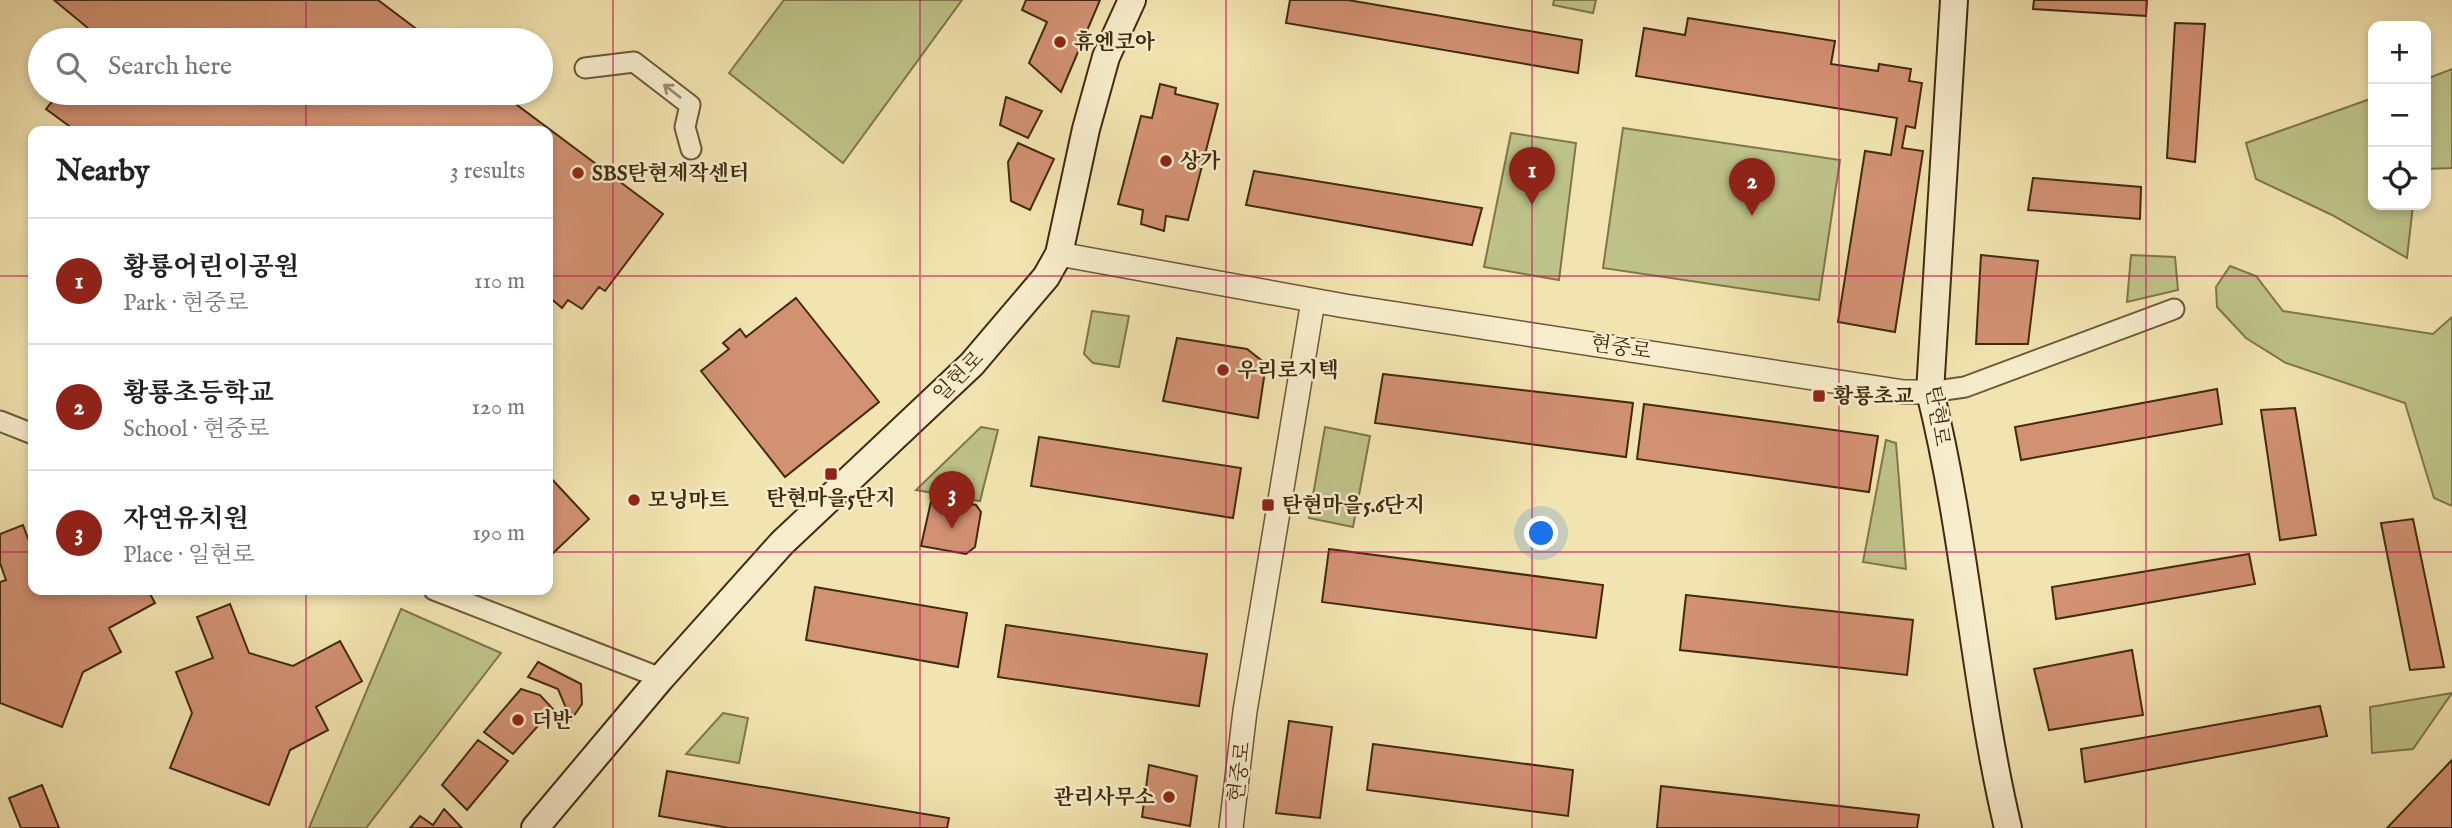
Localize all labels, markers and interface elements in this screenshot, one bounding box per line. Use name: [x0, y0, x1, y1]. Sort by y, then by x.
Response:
map controls: [2368, 21, 2431, 210]
button: +: [2368, 21, 2431, 84]
search box: [28, 28, 553, 105]
place label: 휴엔코아: [1074, 30, 1156, 57]
marker: 휴엔코아: [1052, 34, 1068, 50]
icon: search: [52, 48, 90, 86]
text: Search here: [108, 50, 232, 83]
one-way arrow: [663, 84, 681, 99]
button: −: [2368, 84, 2431, 147]
pin: 1: [1509, 147, 1555, 205]
button: locate: [2368, 147, 2431, 210]
place label: 상가: [1180, 149, 1221, 176]
text: Nearby: [56, 153, 149, 191]
marker: 상가: [1158, 153, 1174, 169]
text: 3 results: [450, 157, 525, 186]
pin: 2: [1729, 158, 1775, 216]
place label: SBS탄현제작센터: [592, 161, 749, 188]
marker: SBS탄현제작센터: [570, 165, 586, 181]
text: 황룡어린이공원: [123, 251, 299, 284]
text: 1: [75, 267, 83, 296]
text: 110 m: [474, 267, 525, 296]
text: Park · 현중로: [123, 289, 249, 318]
street label: 현중로: [1589, 330, 1653, 367]
street label: 일현로: [928, 346, 990, 408]
place label: 우리로지텍: [1237, 358, 1338, 385]
marker: 우리로지텍: [1215, 362, 1231, 378]
text: 황룡초등학교: [123, 377, 274, 410]
place label: 황룡초교: [1833, 384, 1914, 411]
street label: 탄현로: [1918, 384, 1955, 448]
marker: 황룡초교: [1811, 388, 1827, 404]
text: 2: [74, 393, 84, 422]
text: 120 m: [472, 393, 525, 422]
text: School · 현중로: [123, 415, 270, 444]
marker: 탄현마을5단지: [823, 466, 839, 482]
pin: 3: [929, 471, 975, 529]
place label: 탄현마을5단지: [766, 486, 896, 513]
place label: 모닝마트: [648, 488, 729, 515]
marker: 모닝마트: [626, 492, 642, 508]
place label: 탄현마을5.6단지: [1282, 493, 1425, 520]
marker: 탄현마을5.6단지: [1260, 497, 1276, 513]
text: 자연유치원: [123, 503, 249, 536]
your location: [1524, 516, 1558, 550]
text: 3: [75, 519, 83, 548]
text: 190 m: [472, 519, 525, 548]
text: Place · 일현로: [123, 541, 255, 570]
place label: 더반: [532, 708, 573, 735]
marker: 더반: [510, 712, 526, 728]
street label: 현중로: [1223, 740, 1258, 804]
place label: 관리사무소: [1054, 785, 1155, 812]
marker: 관리사무소: [1161, 789, 1177, 805]

